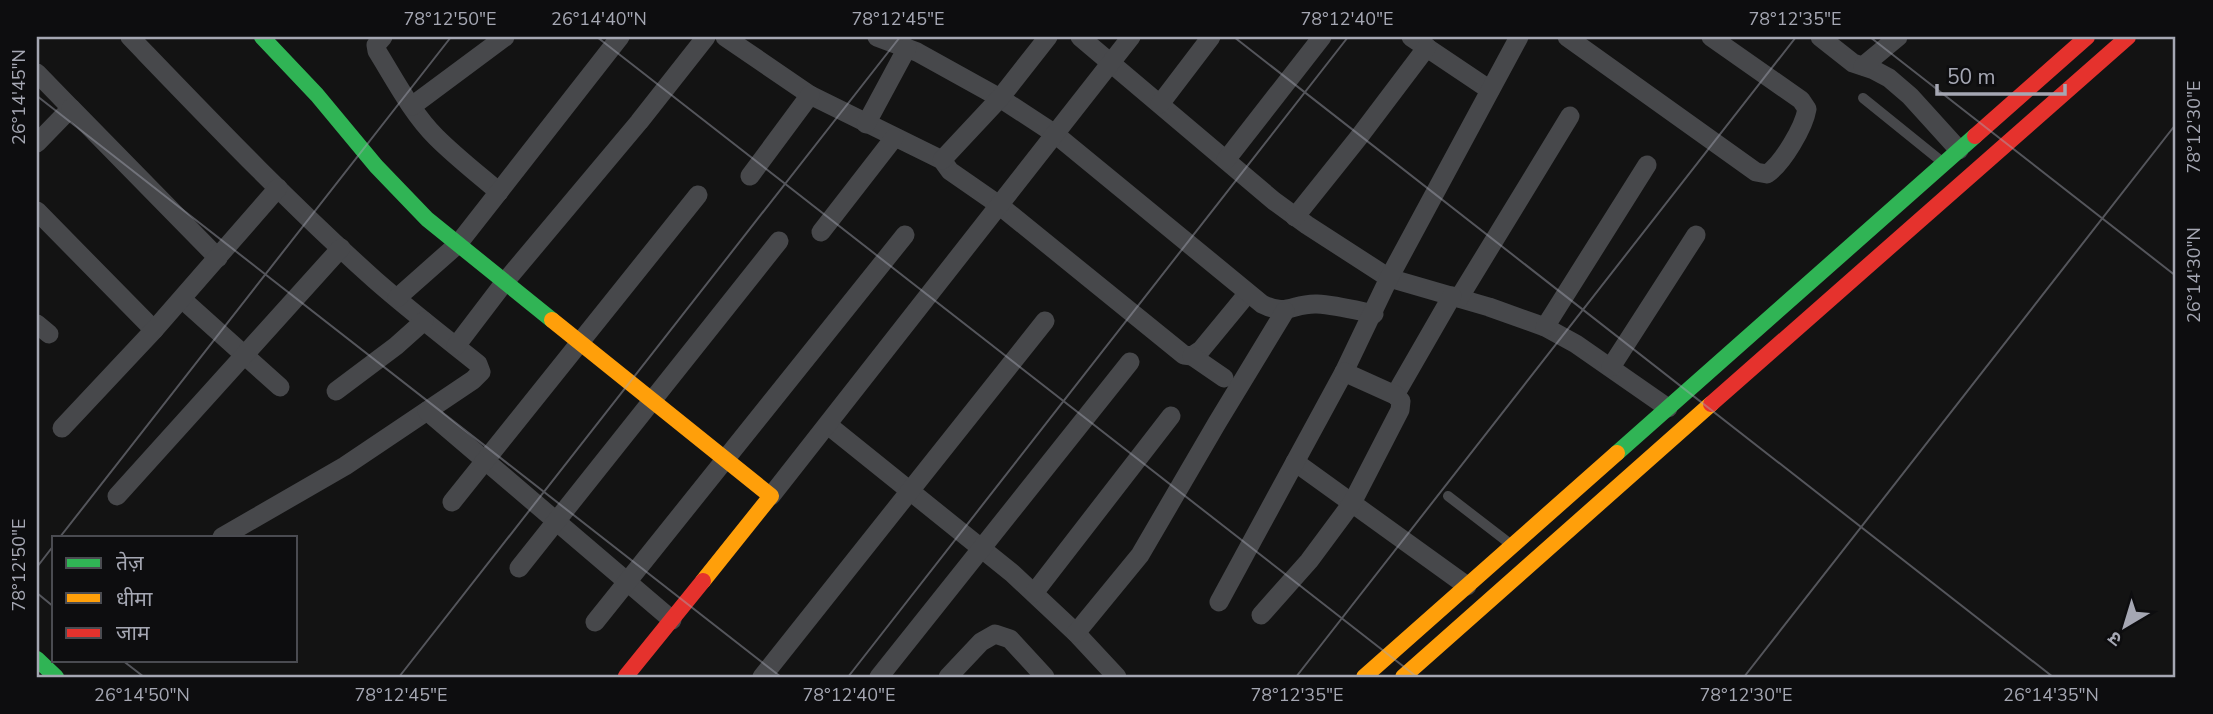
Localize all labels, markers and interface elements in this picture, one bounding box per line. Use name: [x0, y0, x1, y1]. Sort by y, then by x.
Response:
text: 78°12'50"E: [404, 7, 497, 31]
text: 26°14'40"N: [551, 7, 647, 31]
text: 78°12'45"E: [852, 7, 945, 31]
text: 78°12'40"E: [1301, 7, 1394, 31]
text: 78°12'35"E: [1749, 7, 1842, 31]
text: 26°14'45"N: [7, 49, 31, 145]
scale bar: [1937, 52, 2064, 96]
text: 50 m: [1947, 63, 1996, 91]
text: 78°12'30"E: [2182, 81, 2206, 174]
text: 26°14'30"N: [2182, 227, 2206, 323]
text: 78°12'50"E: [7, 519, 31, 612]
legend: [52, 536, 298, 662]
text: तेज़: [116, 549, 144, 577]
text: धीमा: [116, 585, 153, 613]
north arrow: [2090, 592, 2160, 662]
text: जाम: [116, 619, 150, 647]
text: उ: [2102, 624, 2128, 652]
text: 26°14'50"N: [94, 683, 190, 707]
text: 78°12'45"E: [355, 683, 448, 707]
text: 78°12'40"E: [803, 683, 896, 707]
text: 78°12'35"E: [1251, 683, 1344, 707]
text: 78°12'30"E: [1700, 683, 1793, 707]
text: 26°14'35"N: [2003, 683, 2099, 707]

